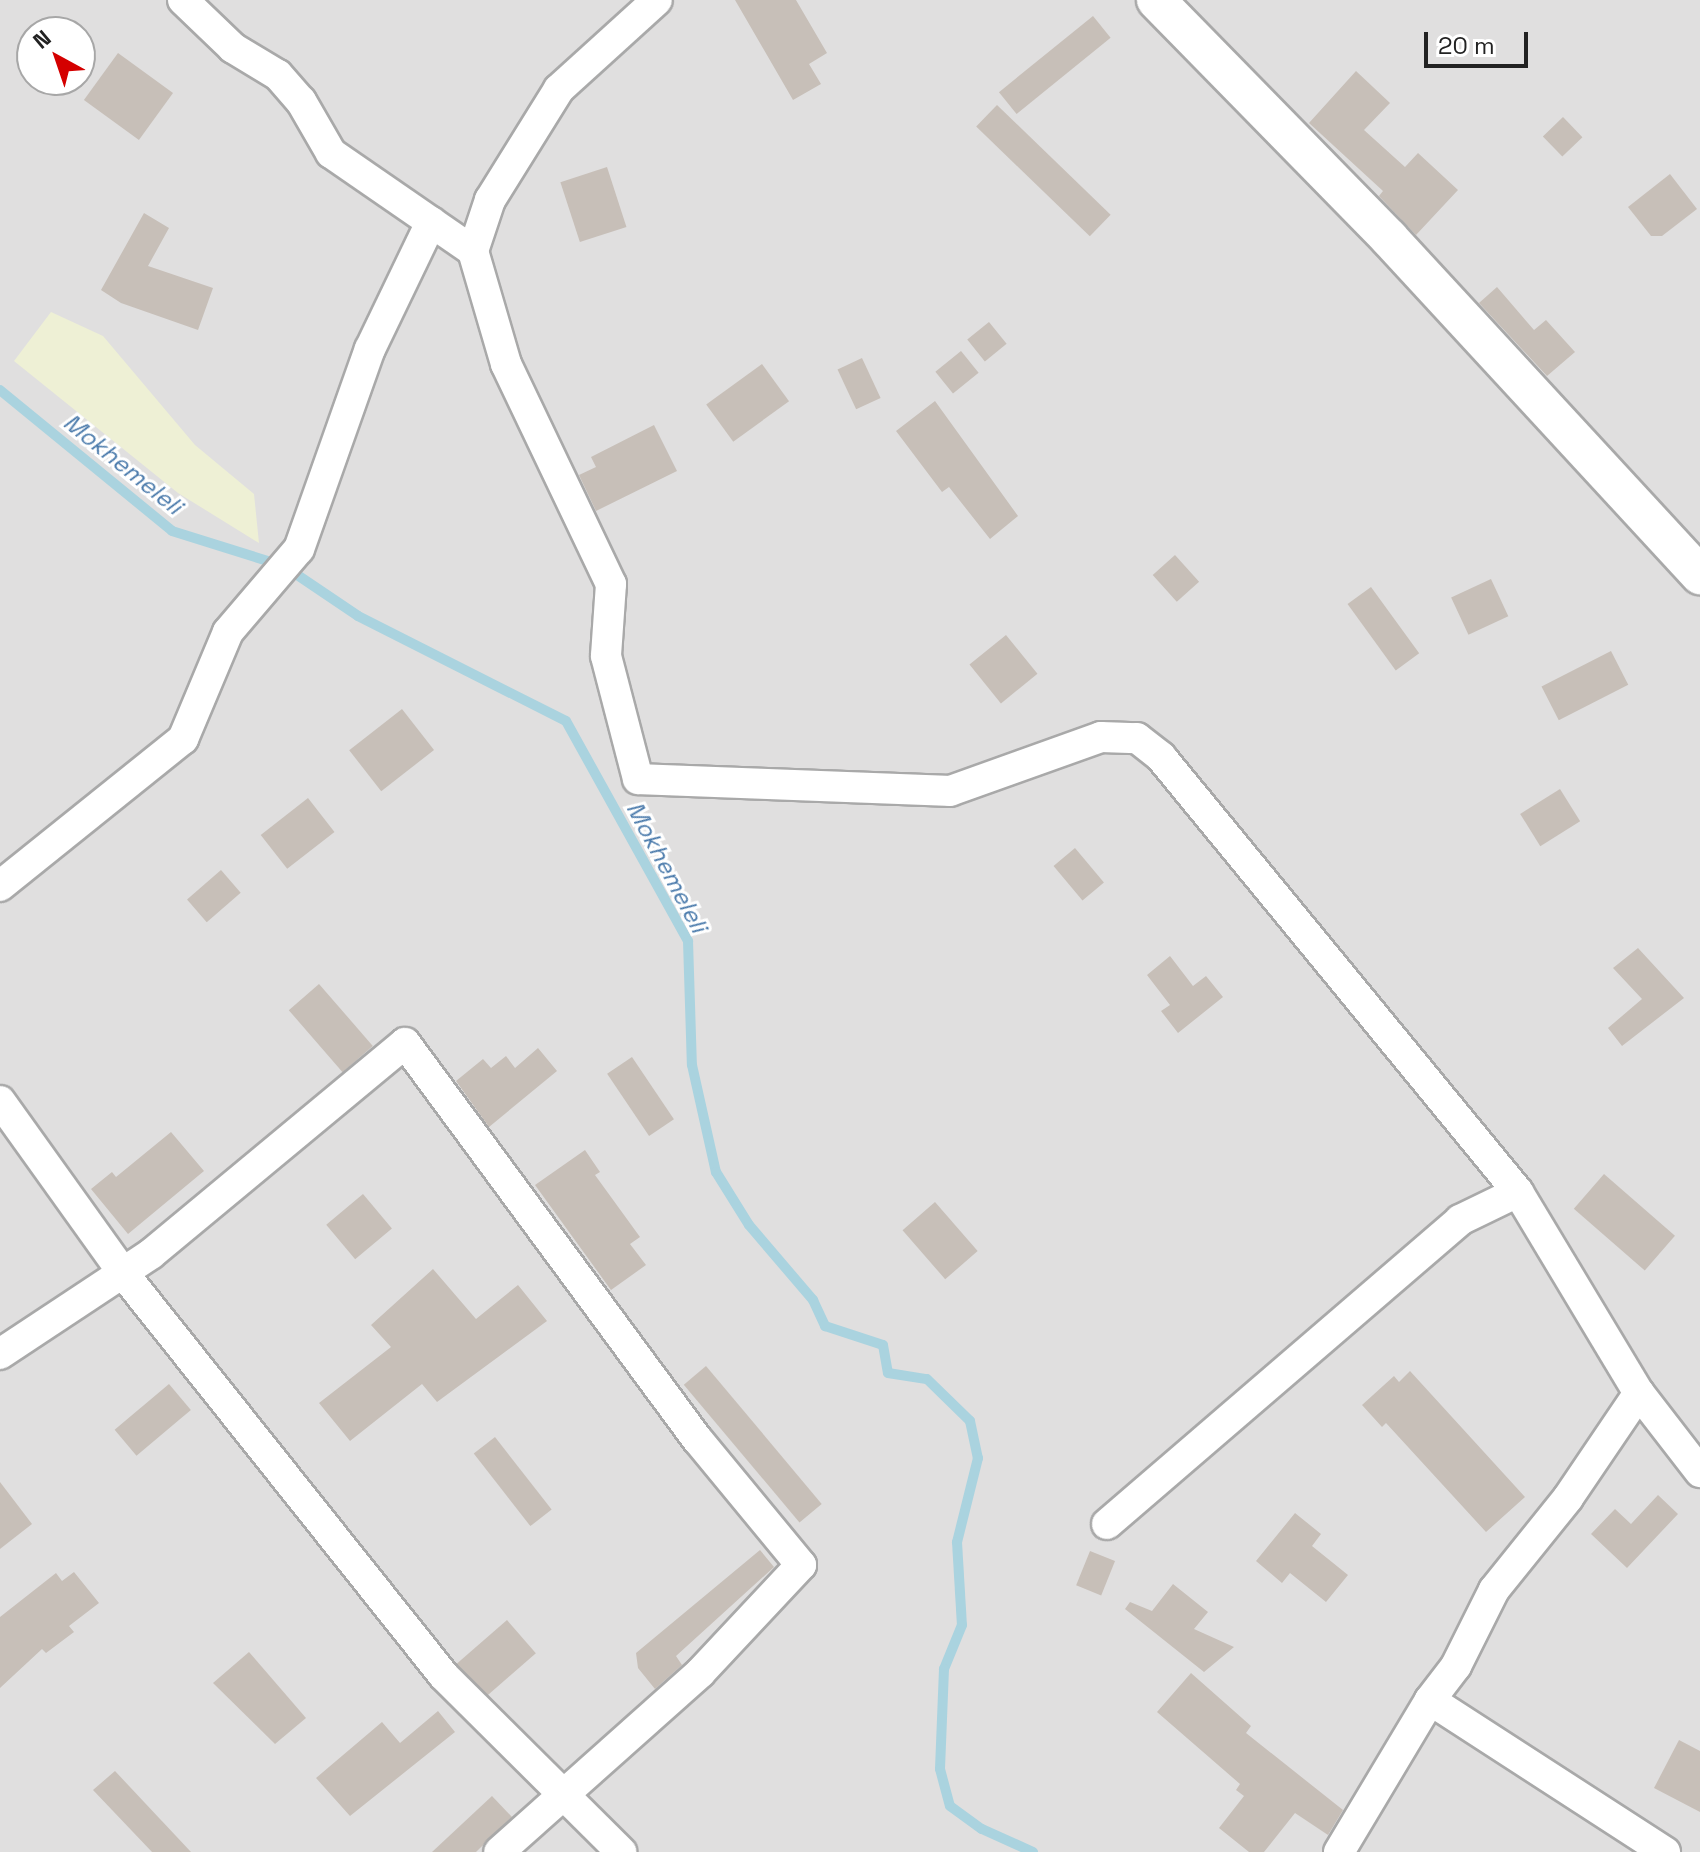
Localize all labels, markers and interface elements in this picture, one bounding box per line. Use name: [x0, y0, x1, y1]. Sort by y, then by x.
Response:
north arrow: [16, 16, 96, 96]
scale bar: [1428, 16, 1532, 66]
text: N: [27, 24, 57, 55]
text: 20 m: [1438, 30, 1495, 61]
water label: Mokhemeleli: [58, 407, 188, 521]
water label: Mokhemeleli: [620, 797, 714, 937]

